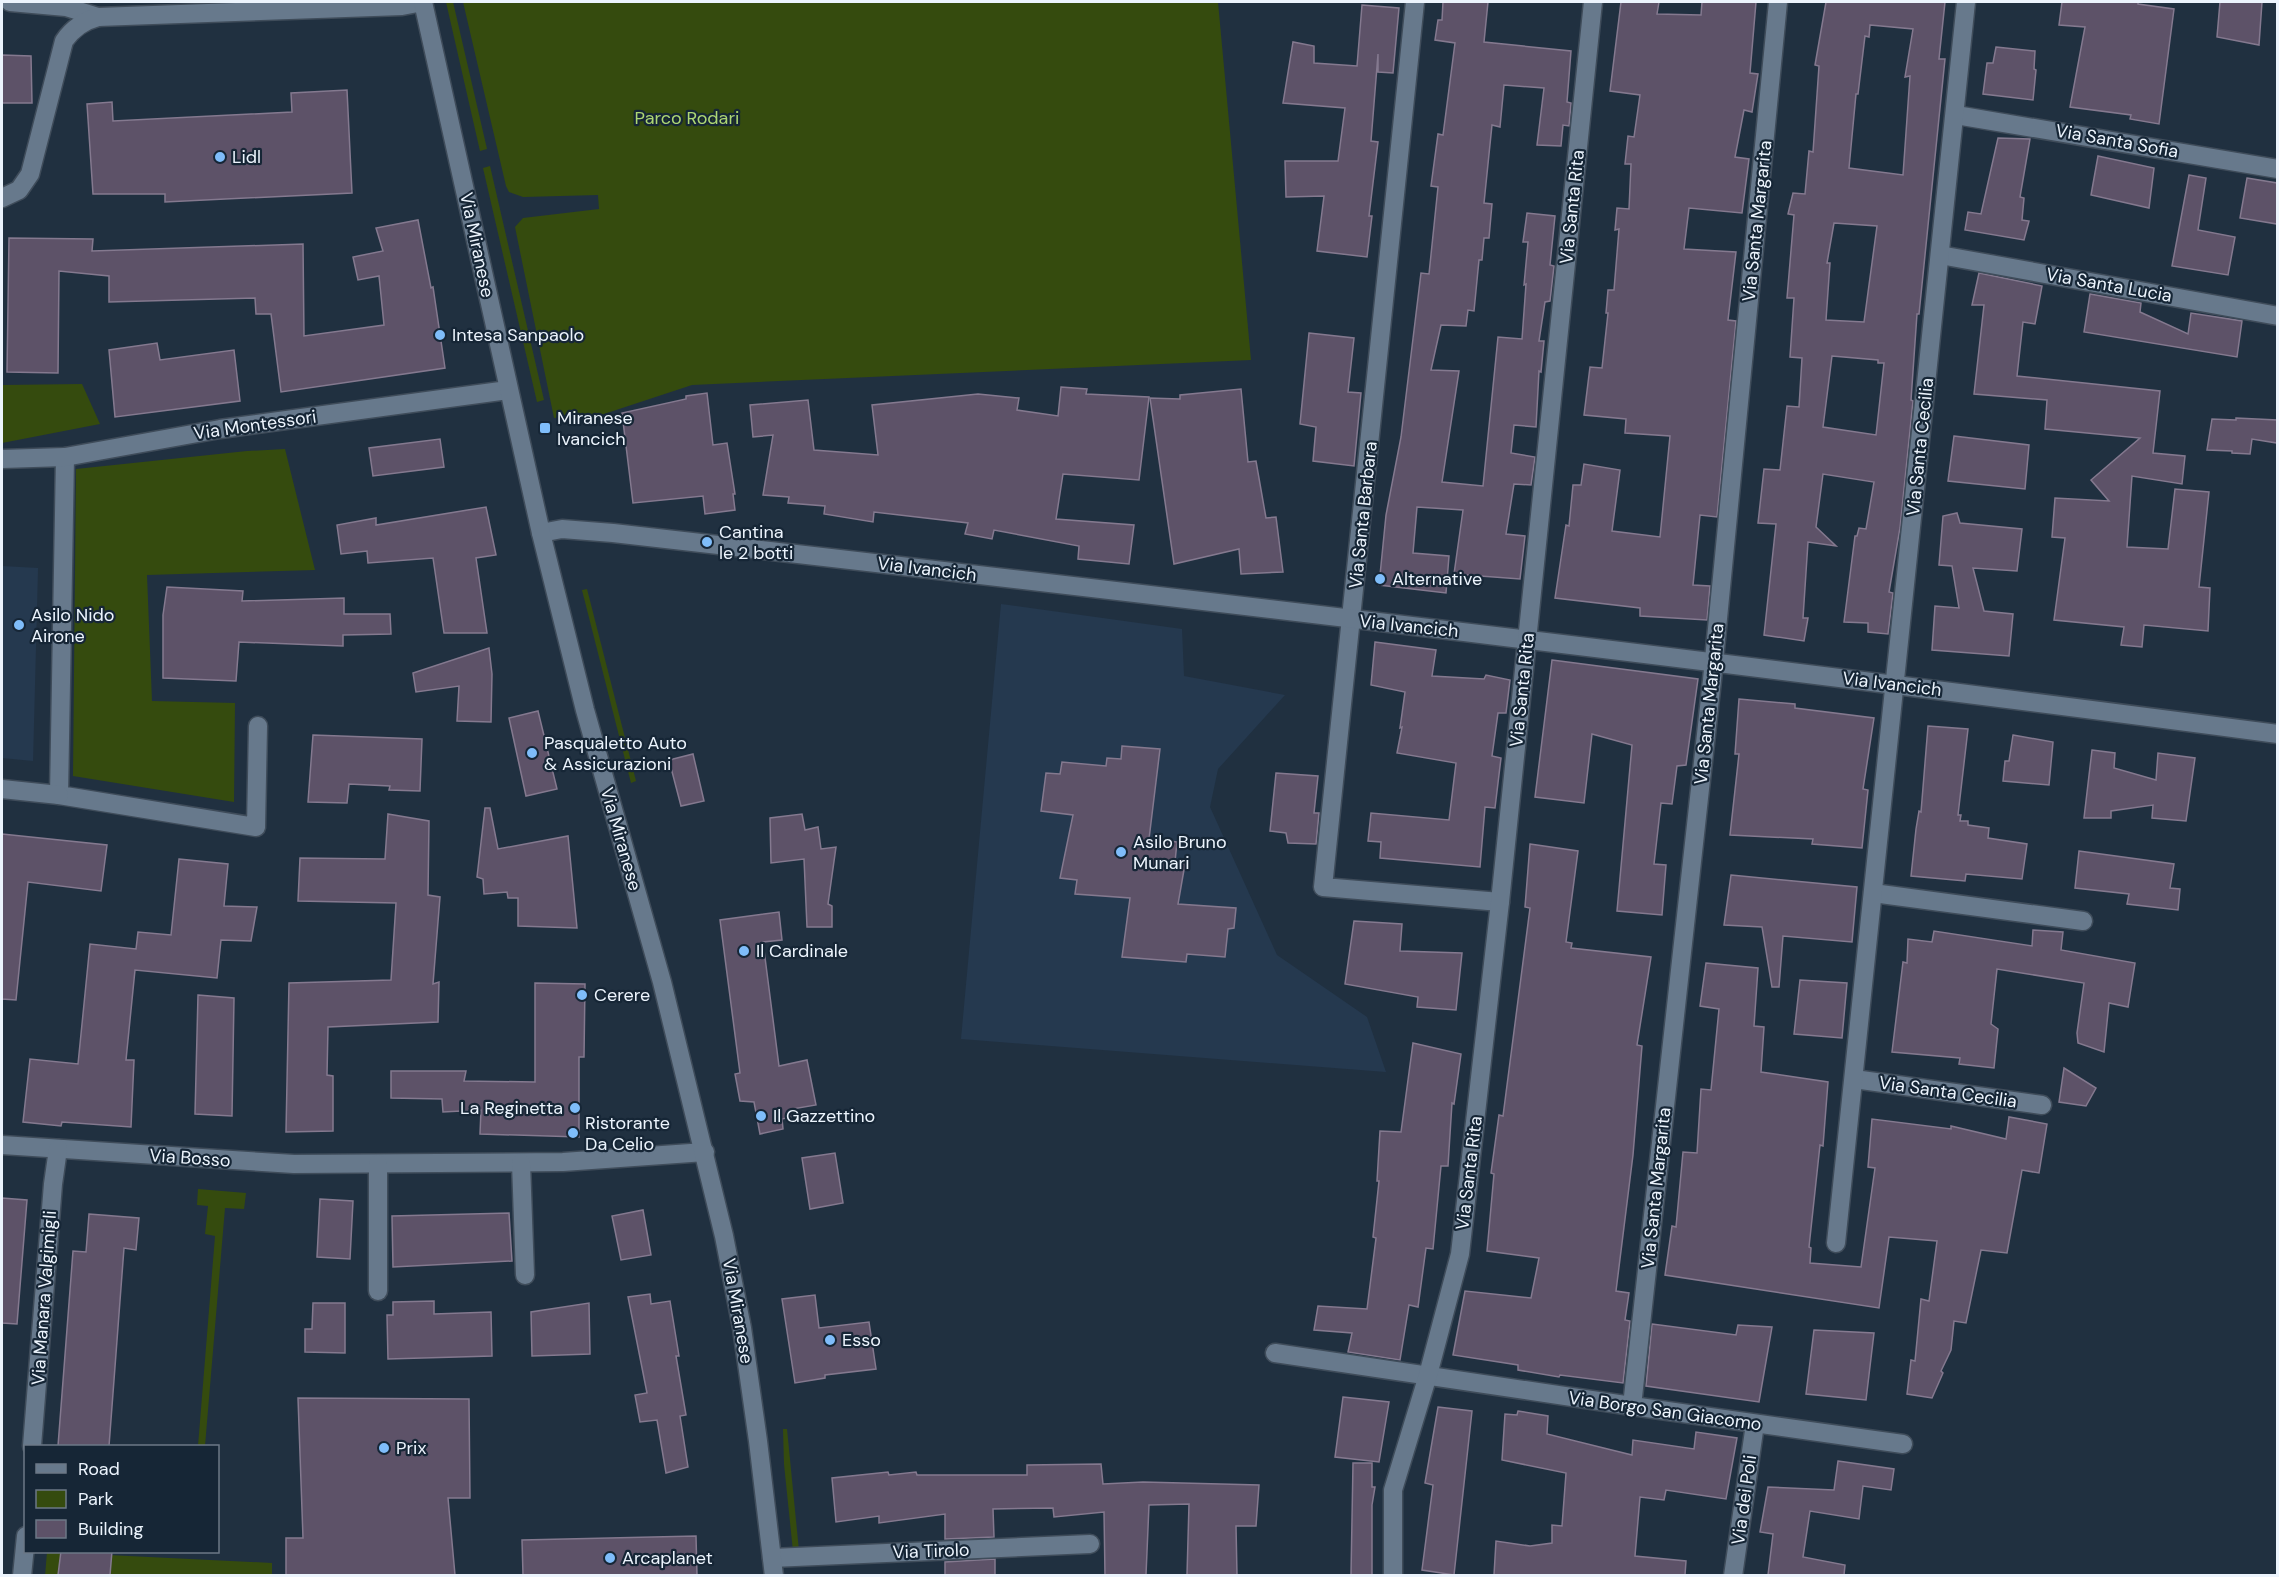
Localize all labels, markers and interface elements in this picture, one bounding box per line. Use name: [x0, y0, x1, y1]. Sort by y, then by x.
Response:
park label: Parco Rodari: [635, 106, 739, 130]
street label: Via Santa Sofia: [2054, 118, 2180, 164]
street label: Via Santa Margarita: [1737, 139, 1777, 303]
place label: Lidl: [232, 145, 261, 169]
street label: Via Santa Rita: [1554, 149, 1590, 265]
marker: Lidl: [213, 150, 227, 164]
street label: Via Miranese: [454, 190, 500, 300]
street label: Via Santa Lucia: [2044, 262, 2174, 308]
place label: Intesa Sanpaolo: [452, 323, 584, 347]
marker: Intesa Sanpaolo: [433, 328, 447, 342]
street label: Via Santa Cecilia: [1901, 377, 1939, 517]
street label: Via Montessori: [192, 404, 318, 446]
place label: Miranese Ivancich: [557, 406, 633, 451]
marker: Miranese Ivancich: [538, 421, 552, 435]
street label: Via Santa Barbara: [1343, 440, 1383, 590]
place label: Cantina le 2 botti: [719, 520, 793, 565]
marker: Cantina le 2 botti: [700, 535, 714, 549]
street label: Via Ivancich: [876, 551, 978, 587]
place label: Alternative: [1392, 567, 1482, 591]
marker: Alternative: [1373, 572, 1387, 586]
place label: Asilo Nido Airone: [31, 603, 115, 648]
street label: Via Ivancich: [1358, 609, 1460, 643]
marker: Asilo Nido Airone: [12, 618, 26, 632]
street label: Via Santa Margarita: [1689, 622, 1729, 786]
street label: Via Santa Rita: [1504, 632, 1540, 748]
street label: Via Ivancich: [1841, 666, 1943, 702]
place label: Pasqualetto Auto & Assicurazioni: [544, 731, 687, 776]
marker: Pasqualetto Auto & Assicurazioni: [525, 746, 539, 760]
street label: Via Miranese: [595, 784, 647, 894]
place label: Asilo Bruno Munari: [1133, 830, 1227, 875]
marker: Asilo Bruno Munari: [1114, 845, 1128, 859]
place label: Il Cardinale: [756, 939, 848, 963]
marker: Il Cardinale: [737, 944, 751, 958]
place label: Cerere: [594, 983, 650, 1007]
marker: Cerere: [575, 988, 589, 1002]
street label: Via Santa Cecilia: [1877, 1070, 2019, 1114]
place label: La Reginetta: [460, 1096, 563, 1120]
marker: La Reginetta: [568, 1101, 582, 1115]
place label: Il Gazzettino: [773, 1104, 875, 1128]
street label: Via Santa Margarita: [1636, 1106, 1676, 1270]
marker: Il Gazzettino: [754, 1109, 768, 1123]
place label: Ristorante Da Celio: [585, 1111, 670, 1156]
street label: Via Santa Rita: [1450, 1114, 1488, 1232]
marker: Ristorante Da Celio: [566, 1126, 580, 1140]
street label: Via Bosso: [149, 1143, 231, 1173]
street label: Via Manara Valgimigli: [26, 1210, 62, 1386]
street label: Via Miranese: [717, 1256, 759, 1366]
place label: Esso: [842, 1328, 881, 1352]
marker: Esso: [823, 1333, 837, 1347]
street label: Via Borgo San Giacomo: [1567, 1386, 1763, 1436]
place label: Prix: [396, 1436, 426, 1460]
marker: Prix: [377, 1441, 391, 1455]
legend: [24, 1445, 219, 1553]
street label: Via dei Poli: [1726, 1454, 1762, 1546]
text: Road: [78, 1457, 120, 1481]
text: Park: [78, 1487, 114, 1511]
text: Building: [78, 1517, 143, 1541]
street label: Via Tirolo: [892, 1538, 970, 1564]
place label: Arcaplanet: [622, 1546, 713, 1570]
marker: Arcaplanet: [603, 1551, 617, 1565]

